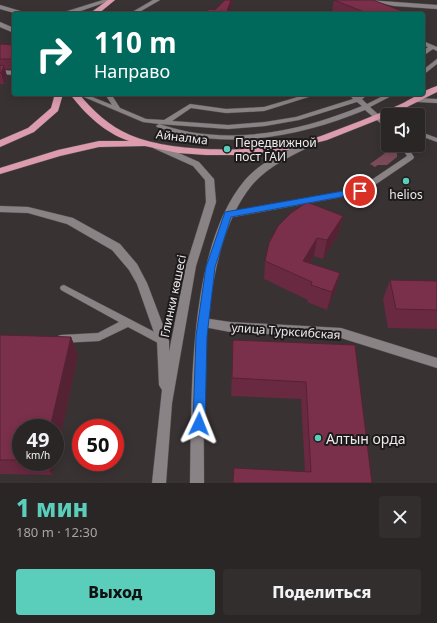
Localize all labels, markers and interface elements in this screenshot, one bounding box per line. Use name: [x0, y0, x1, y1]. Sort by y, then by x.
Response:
text: 110 m: [94, 23, 177, 61]
icon: right: [28, 28, 80, 80]
text: Направо: [94, 59, 170, 83]
map controls: [381, 108, 425, 152]
button: sound: [381, 108, 425, 152]
street label: Айналма: [155, 125, 209, 149]
place label: Передвижной пост ГАИ: [235, 134, 317, 165]
marker: Передвижной пост ГАИ: [222, 144, 232, 154]
pin: [343, 174, 377, 208]
marker: helios: [401, 176, 411, 186]
icon: arrive: [349, 180, 371, 202]
place label: helios: [389, 186, 423, 203]
street label: Глинки көшесі: [156, 253, 190, 339]
street label: улица Турксибская: [231, 319, 341, 343]
position arrow: [178, 403, 220, 445]
speed limit sign: 50: [72, 419, 124, 471]
text: 49: [27, 426, 49, 453]
place label: Алтын орда: [326, 429, 406, 448]
marker: Алтын орда: [313, 433, 323, 443]
text: km/h: [26, 448, 50, 462]
text: 1 мин: [16, 491, 88, 524]
button: close: [379, 496, 421, 538]
text: 180 m · 12:30: [16, 523, 97, 541]
button: Выход: [16, 569, 215, 615]
button: Поделиться: [223, 569, 421, 615]

